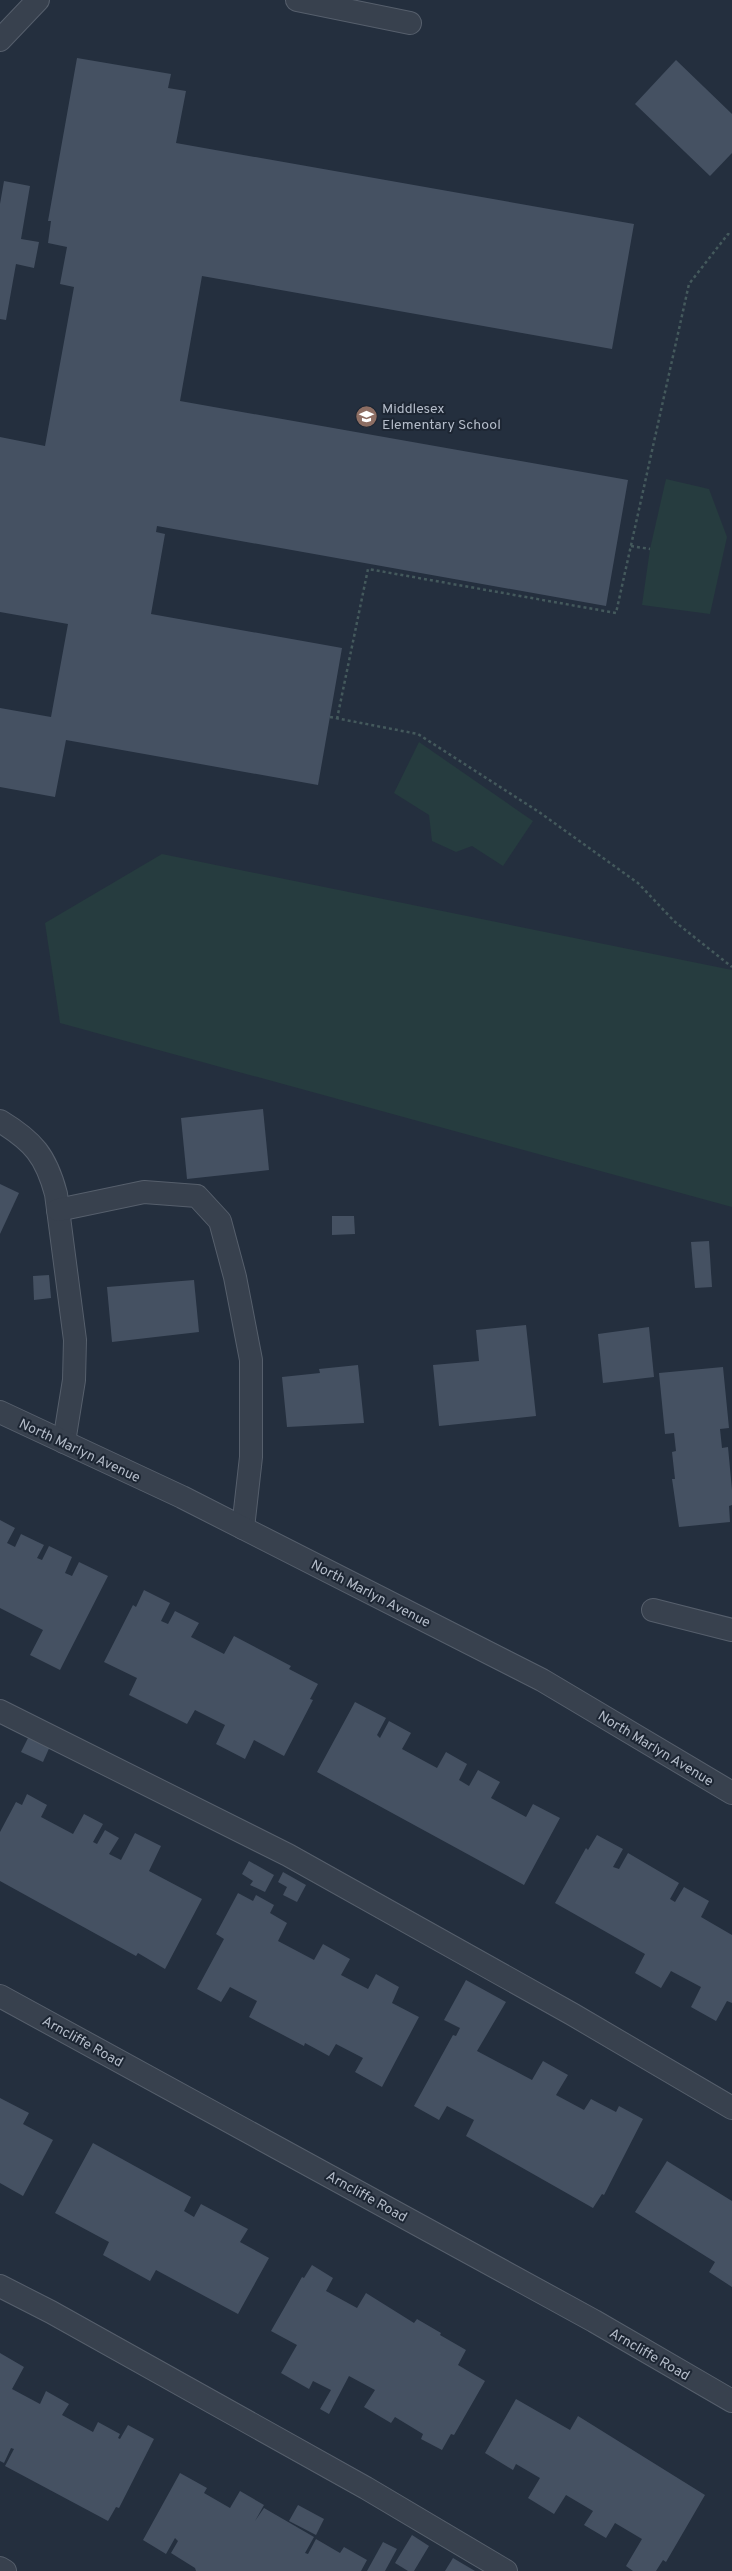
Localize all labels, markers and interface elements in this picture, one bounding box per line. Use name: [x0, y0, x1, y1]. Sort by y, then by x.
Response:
place label: Middlesex Elementary School: [382, 401, 501, 434]
school or university icon: Middlesex Elementary School: [353, 403, 379, 429]
street label: North Marlyn Avenue: [16, 1416, 143, 1487]
street label: North Marlyn Avenue: [308, 1557, 433, 1632]
street label: North Marlyn Avenue: [594, 1708, 716, 1791]
street label: Arncliffe Road: [39, 2013, 126, 2072]
street label: Arncliffe Road: [323, 2168, 410, 2227]
street label: Arncliffe Road: [606, 2325, 692, 2385]

